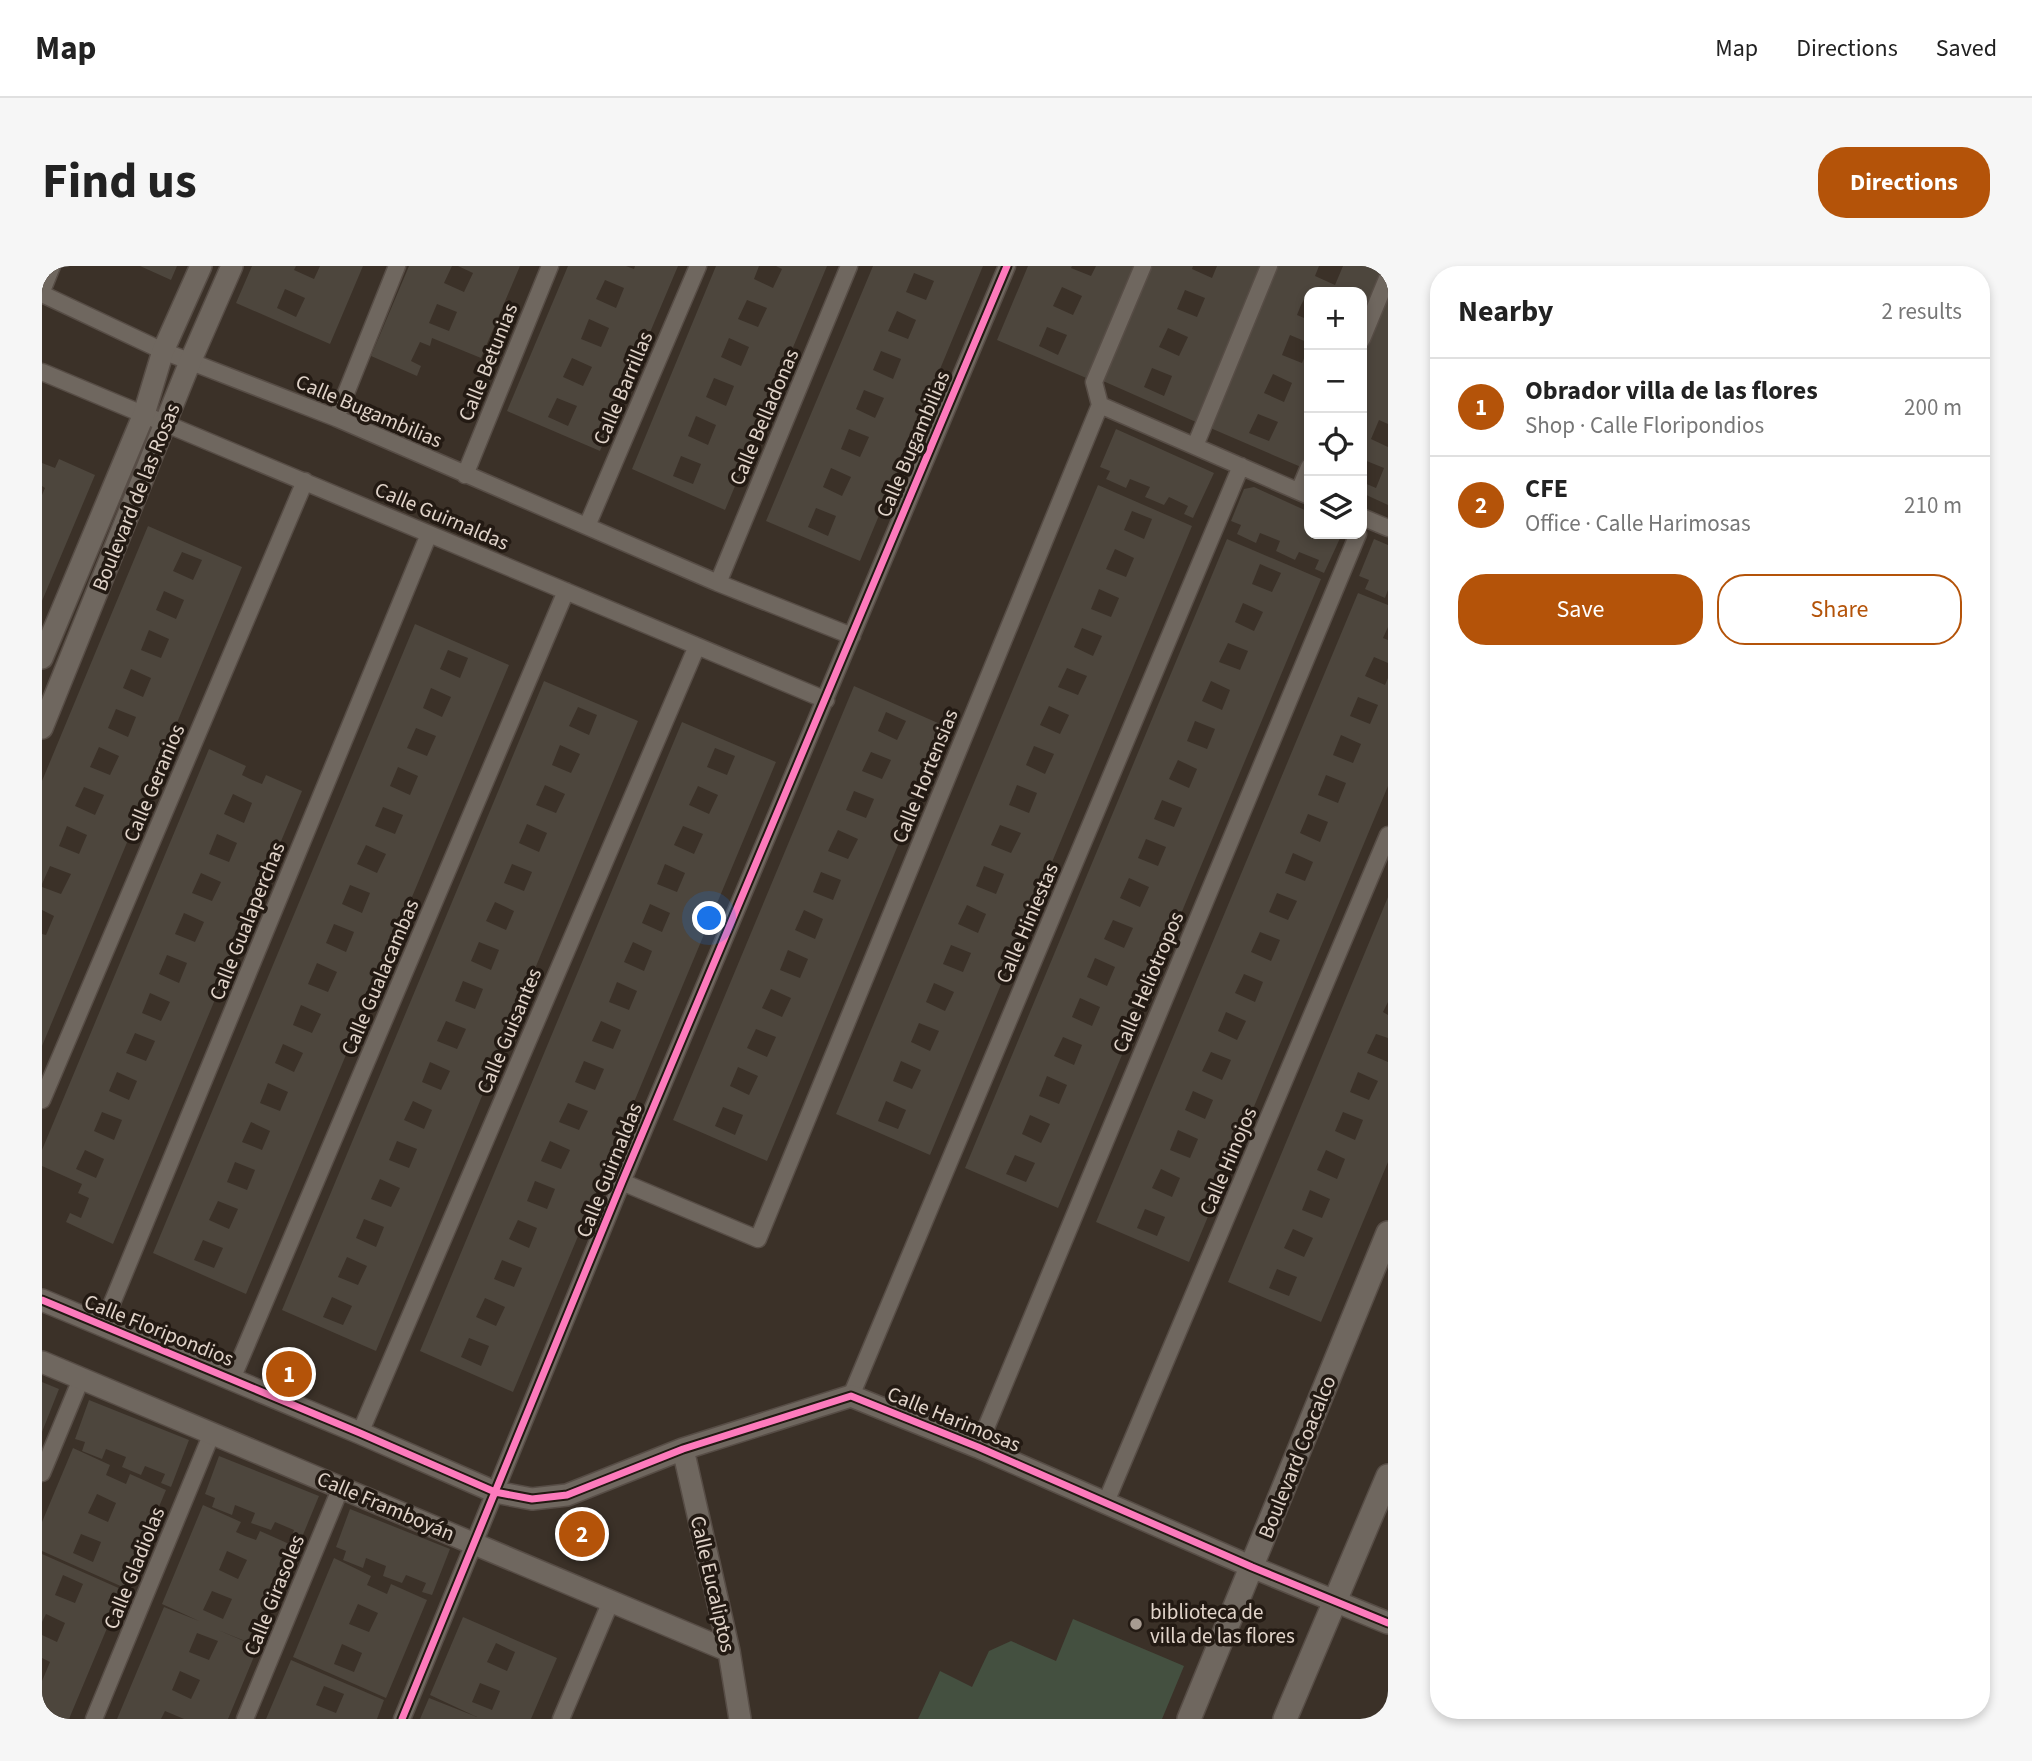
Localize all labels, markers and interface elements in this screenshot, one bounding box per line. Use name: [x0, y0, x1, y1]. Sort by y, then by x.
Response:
text: Map: [35, 25, 96, 72]
text: Map: [1715, 31, 1758, 66]
text: Directions: [1796, 31, 1898, 66]
text: Saved: [1936, 31, 1997, 66]
text: Find us: [42, 147, 197, 217]
button: Directions: [1818, 147, 1990, 218]
map controls: [1304, 287, 1367, 539]
button: +: [1304, 287, 1367, 350]
text: Nearby: [1458, 290, 1553, 333]
text: 2 results: [1882, 295, 1962, 328]
street label: Calle Betunias: [451, 298, 525, 426]
street label: Calle Barrillas: [586, 326, 660, 449]
street label: Calle Belladonas: [722, 344, 806, 490]
button: −: [1304, 350, 1367, 413]
street label: Calle Bugambilias: [869, 366, 957, 522]
street label: Calle Bugambilias: [291, 367, 447, 455]
text: Obrador villa de las flores: [1525, 372, 1818, 409]
text: 1: [1475, 391, 1487, 424]
text: 200 m: [1904, 391, 1962, 424]
street label: Boulevard de las Rosas: [85, 398, 188, 596]
text: Shop · Calle Floripondios: [1525, 409, 1764, 442]
button: locate: [1304, 413, 1367, 476]
text: CFE: [1525, 470, 1568, 507]
street label: Calle Guirnaldas: [370, 474, 514, 558]
button: layers: [1304, 476, 1367, 539]
text: 2: [1475, 489, 1487, 522]
text: 210 m: [1904, 489, 1962, 522]
text: Office · Calle Harimosas: [1525, 507, 1751, 540]
button: Save: [1458, 574, 1703, 645]
button: Share: [1717, 574, 1962, 645]
street label: Calle Hortensias: [884, 704, 966, 848]
street label: Calle Geranios: [116, 719, 192, 847]
street label: Calle Gualaperchas: [202, 837, 293, 1005]
street label: Calle Hiniestas: [988, 858, 1066, 988]
street label: Calle Gualacambas: [334, 894, 426, 1060]
your location: [692, 901, 726, 935]
street label: Calle Heliotropos: [1105, 907, 1191, 1057]
street label: Calle Guisantes: [469, 963, 549, 1099]
street label: Calle Guirnaldas: [568, 1098, 650, 1242]
street label: Calle Hinojos: [1192, 1102, 1264, 1220]
street label: Calle Floripondios: [80, 1286, 238, 1374]
pin: 1: [266, 1348, 312, 1400]
street label: Boulevard Coacalco: [1251, 1371, 1343, 1543]
street label: Calle Harimosas: [883, 1379, 1025, 1459]
street label: Calle Framboyán: [312, 1463, 460, 1549]
street label: Calle Gladiolas: [96, 1502, 172, 1634]
pin: 2: [559, 1508, 605, 1560]
street label: Calle Eucaliptos: [683, 1513, 743, 1655]
street label: Calle Girasoles: [236, 1530, 312, 1660]
place label: biblioteca de villa de las flores: [1150, 1597, 1295, 1651]
marker: biblioteca de villa de las flores: [1128, 1616, 1144, 1632]

